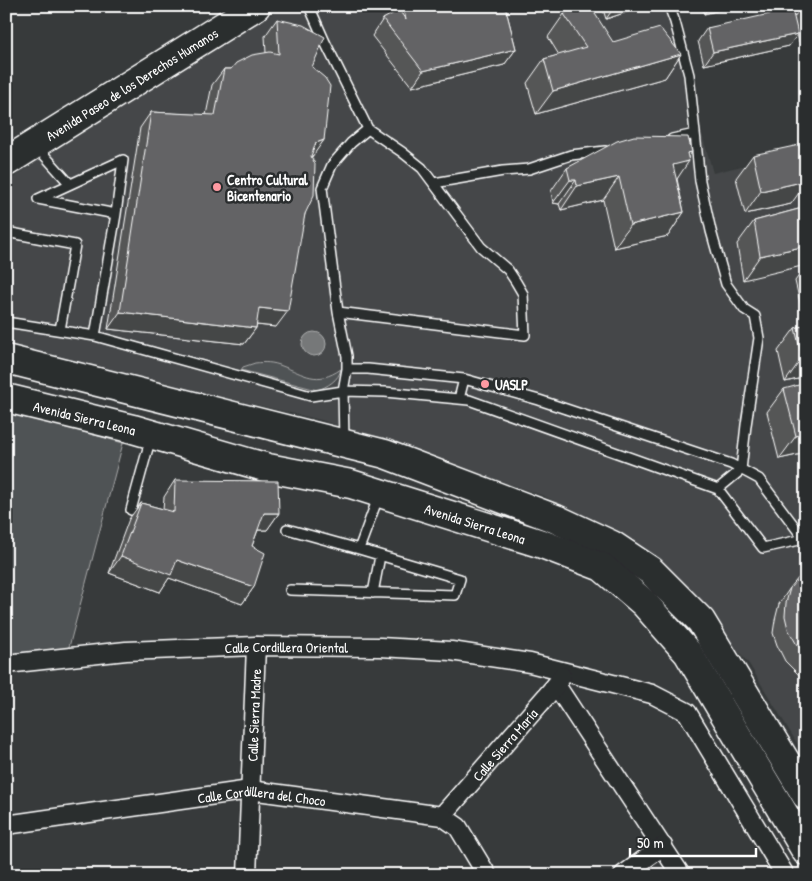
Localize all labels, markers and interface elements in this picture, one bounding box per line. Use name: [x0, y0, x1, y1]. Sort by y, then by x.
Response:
street label: Avenida Paseo de los Derechos Humanos: [42, 23, 221, 145]
place label: Centro Cultural Bicentenario: [227, 170, 308, 205]
marker: Centro Cultural Bicentenario: [211, 181, 223, 193]
place label: UASLP: [495, 375, 528, 394]
marker: UASLP: [479, 378, 491, 390]
street label: Avenida Sierra Leona: [32, 396, 138, 439]
street label: Avenida Sierra Leona: [422, 498, 528, 548]
street label: Calle Cordillera Oriental: [224, 636, 348, 657]
street label: Calle Sierra Madre: [242, 668, 265, 762]
street label: Calle Sierra María: [467, 704, 542, 785]
street label: Calle Cordillera del Choco: [196, 780, 327, 810]
scale bar: [630, 826, 756, 858]
text: 50 m: [637, 832, 664, 853]

